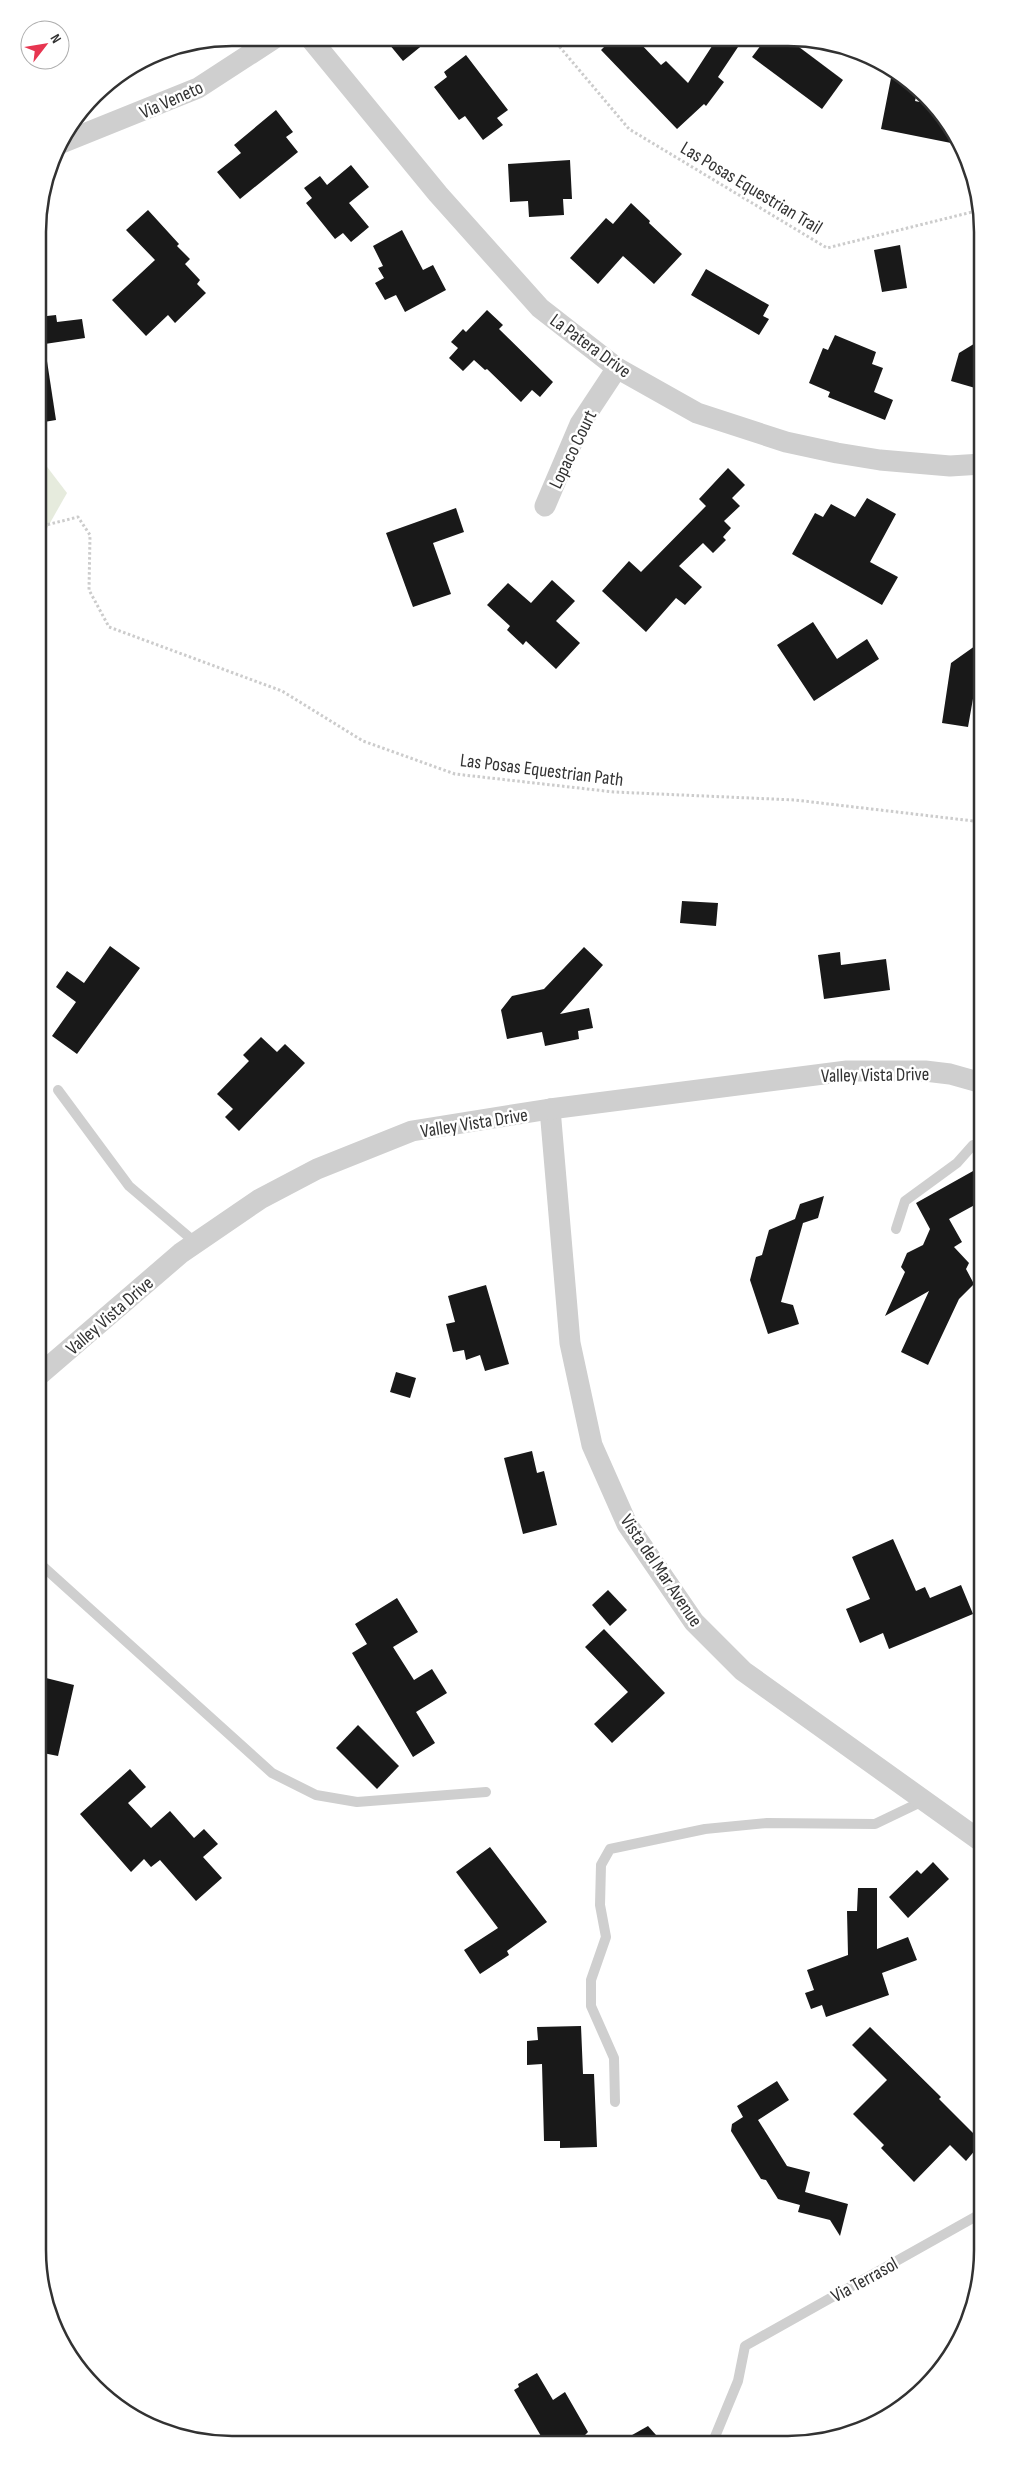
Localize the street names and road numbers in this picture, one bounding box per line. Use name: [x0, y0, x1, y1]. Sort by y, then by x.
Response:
street label: Via Veneto: [136, 76, 207, 125]
street label: Las Posas Equestrian Trail: [676, 137, 826, 240]
street label: La Patera Drive: [545, 309, 635, 383]
street label: Lopaco Court: [544, 406, 602, 493]
street label: Las Posas Equestrian Path: [459, 749, 625, 792]
street label: Valley Vista Drive: [821, 1063, 929, 1088]
street label: Valley Vista Drive: [419, 1104, 530, 1143]
street label: Valley Vista Drive: [62, 1272, 158, 1360]
street label: Vista del Mar Avenue: [615, 1510, 707, 1631]
street label: Via Terrasol: [827, 2253, 902, 2308]

